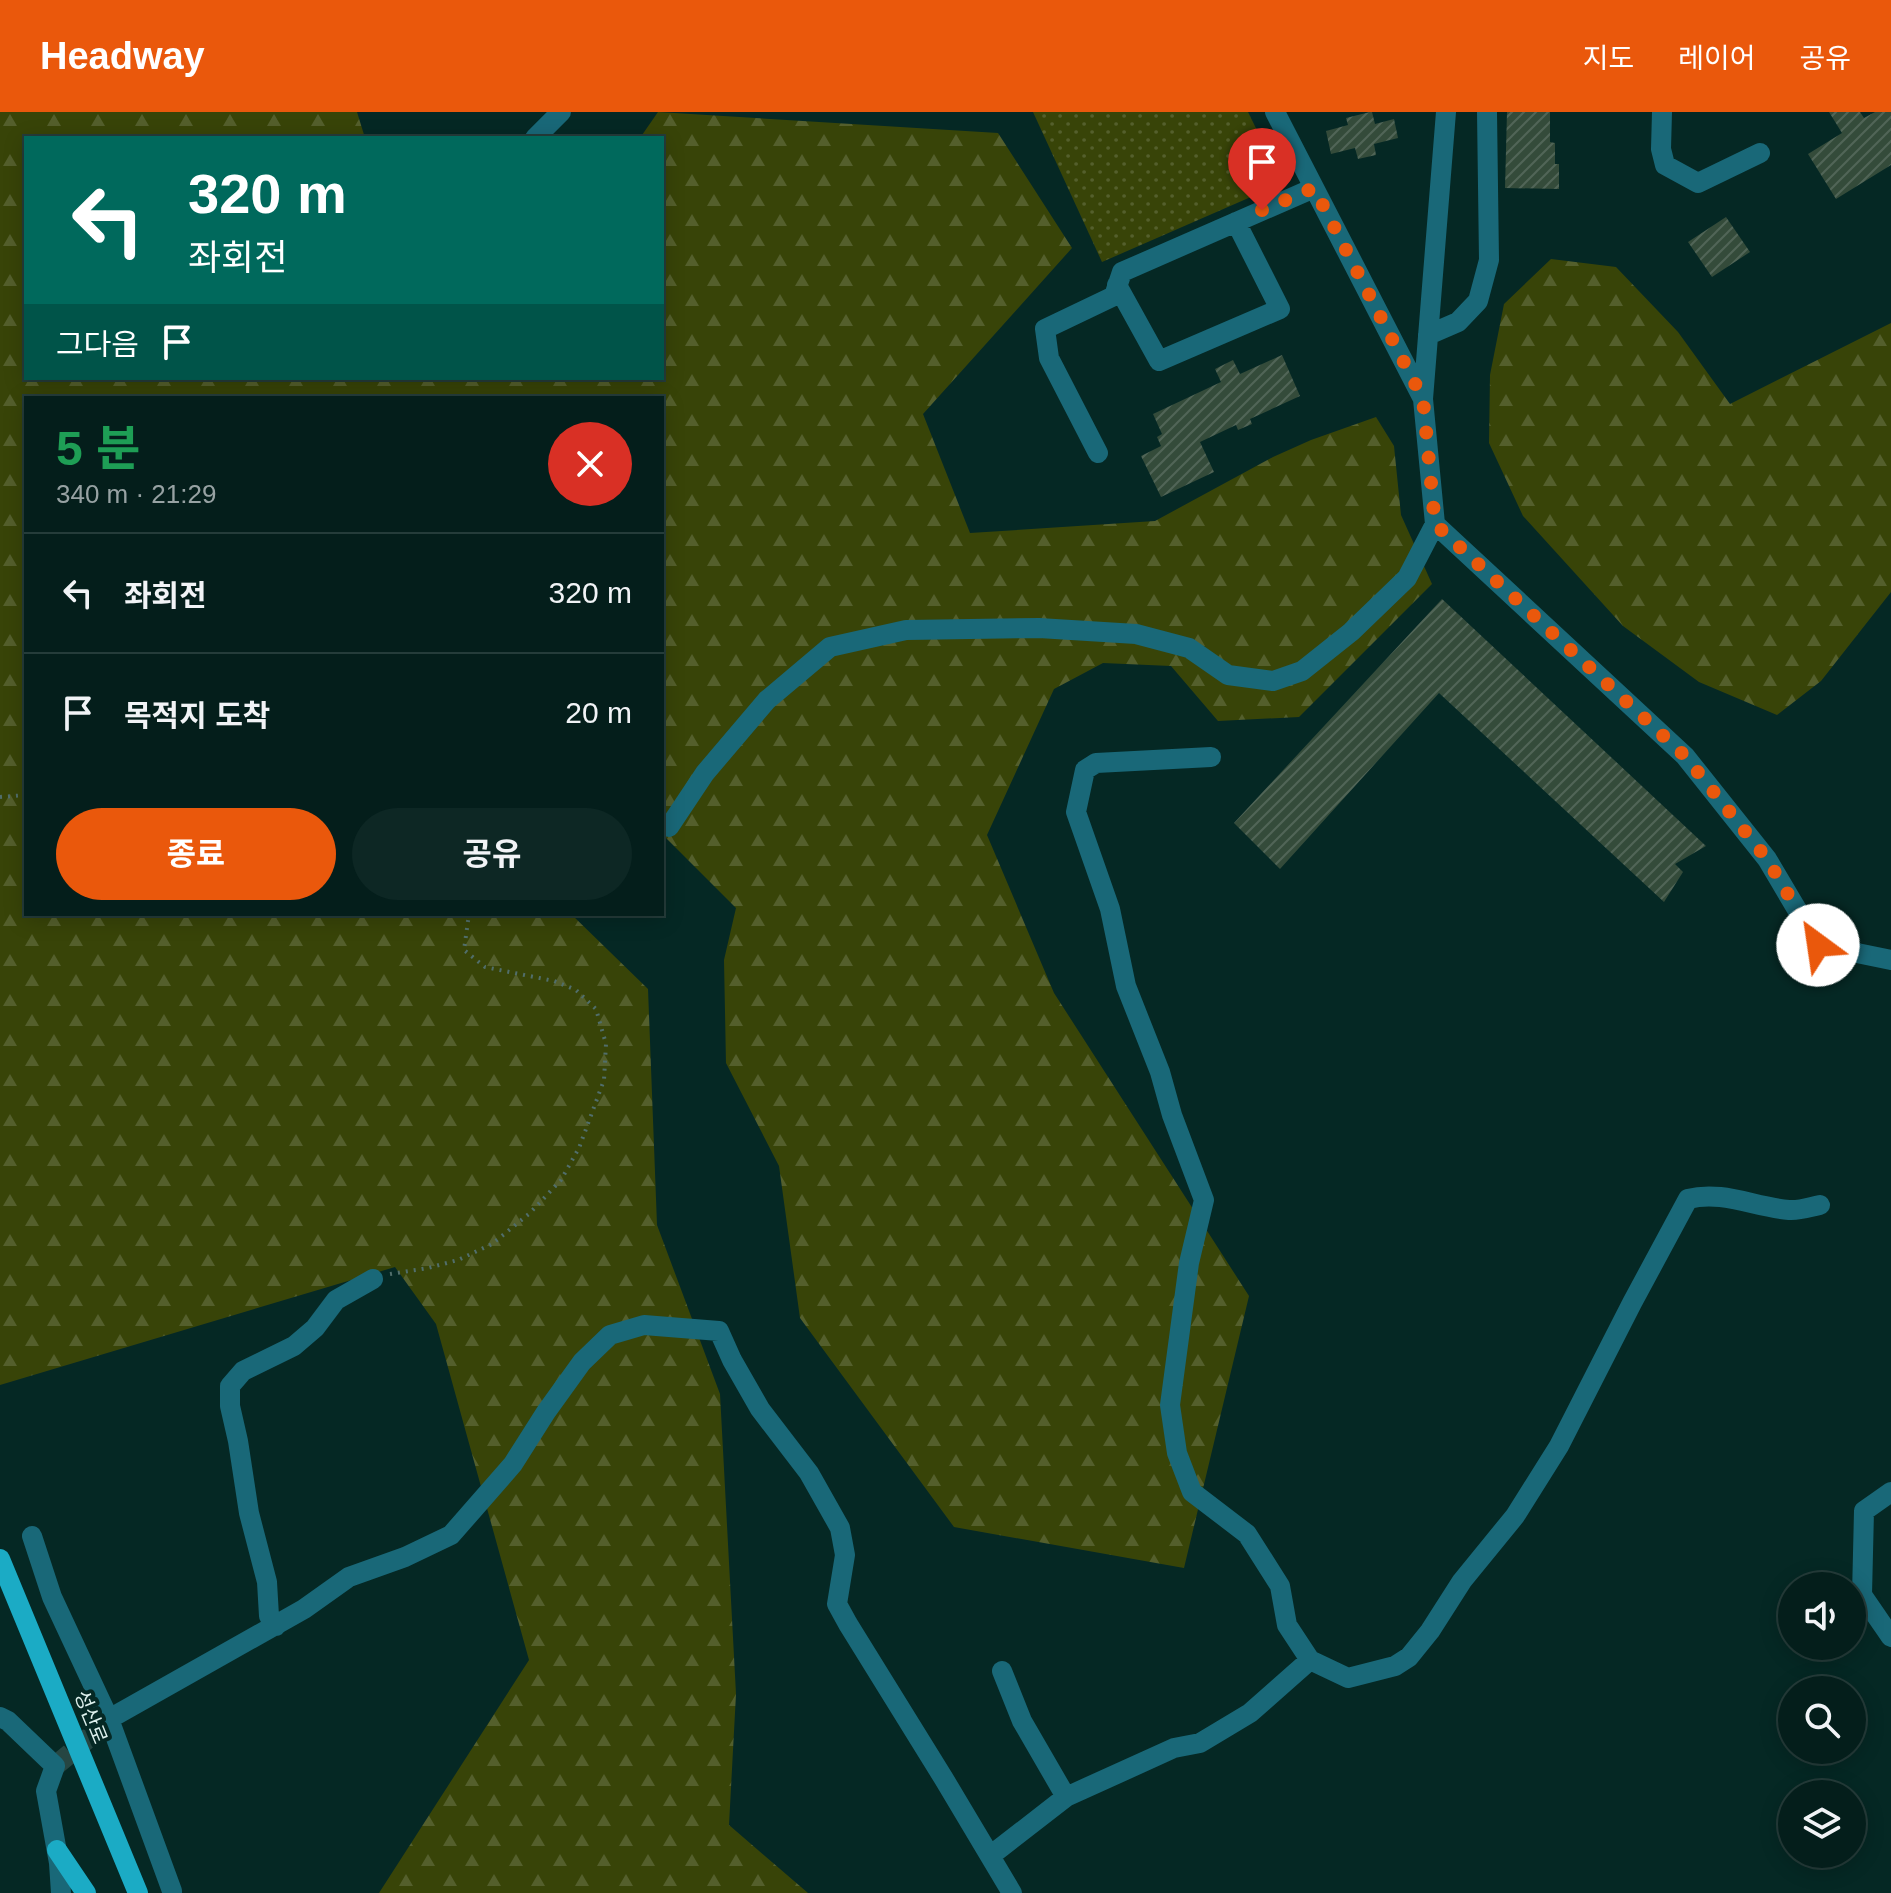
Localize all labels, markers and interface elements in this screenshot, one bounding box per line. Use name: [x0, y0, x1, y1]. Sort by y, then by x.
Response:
text: Headway: [40, 35, 205, 77]
text: 지도: [1583, 43, 1634, 74]
text: 레이어: [1678, 43, 1755, 74]
text: 공유: [1799, 43, 1851, 74]
pin: [1228, 128, 1296, 210]
icon: arrive: [1240, 140, 1284, 184]
text: 320 m: [188, 162, 347, 225]
icon: left: [56, 168, 160, 272]
text: 좌회전: [188, 237, 287, 278]
icon: arrive: [155, 320, 199, 364]
text: 그다음: [56, 328, 139, 361]
text: 5 분: [56, 422, 140, 475]
button: close: [548, 422, 632, 506]
text: 340 m · 21:29: [56, 479, 216, 509]
icon: left: [56, 571, 100, 615]
text: 320 m: [549, 576, 632, 609]
text: 좌회전: [124, 579, 207, 612]
icon: arrive: [56, 691, 100, 735]
text: 20 m: [565, 696, 632, 729]
text: 목적지 도착: [124, 699, 270, 732]
button: 종료: [56, 808, 336, 900]
button: 공유: [352, 808, 632, 900]
position arrow: [1776, 903, 1860, 987]
map controls: [1778, 1572, 1866, 1868]
button: sound: [1778, 1572, 1866, 1660]
button: search: [1778, 1676, 1866, 1764]
street label: 성산로: [70, 1687, 112, 1747]
button: layers: [1778, 1780, 1866, 1868]

